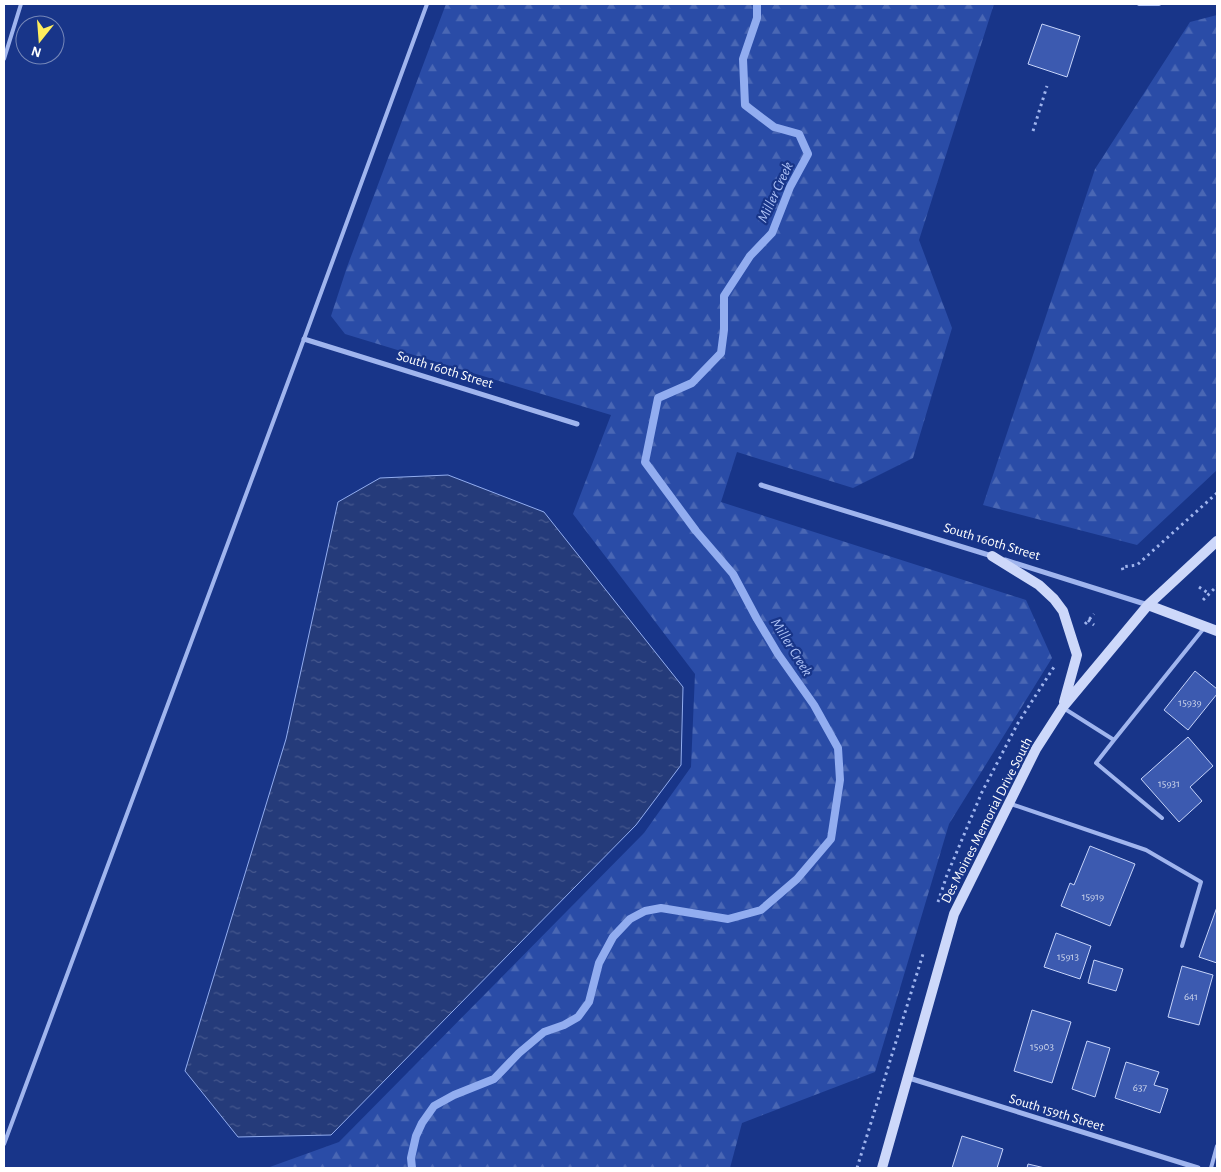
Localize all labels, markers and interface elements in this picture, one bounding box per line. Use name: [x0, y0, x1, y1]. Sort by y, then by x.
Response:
north arrow: [15, 15, 65, 65]
text: N: [30, 43, 43, 60]
water label: Miller Creek: [755, 160, 796, 225]
street label: South 160th Street: [395, 349, 495, 391]
street label: South 160th Street: [942, 521, 1042, 563]
water label: Miller Creek: [768, 616, 815, 679]
house number: 15939: [1178, 697, 1202, 708]
street label: Des Moines Memorial Drive South: [939, 735, 1035, 906]
house number: 15931: [1158, 778, 1180, 789]
house number: 15919: [1082, 891, 1104, 902]
house number: 15913: [1057, 951, 1079, 962]
house number: 641: [1184, 991, 1198, 1002]
house number: 15903: [1030, 1041, 1054, 1052]
house number: 637: [1133, 1082, 1148, 1093]
street label: South 159th Street: [1007, 1092, 1106, 1134]

